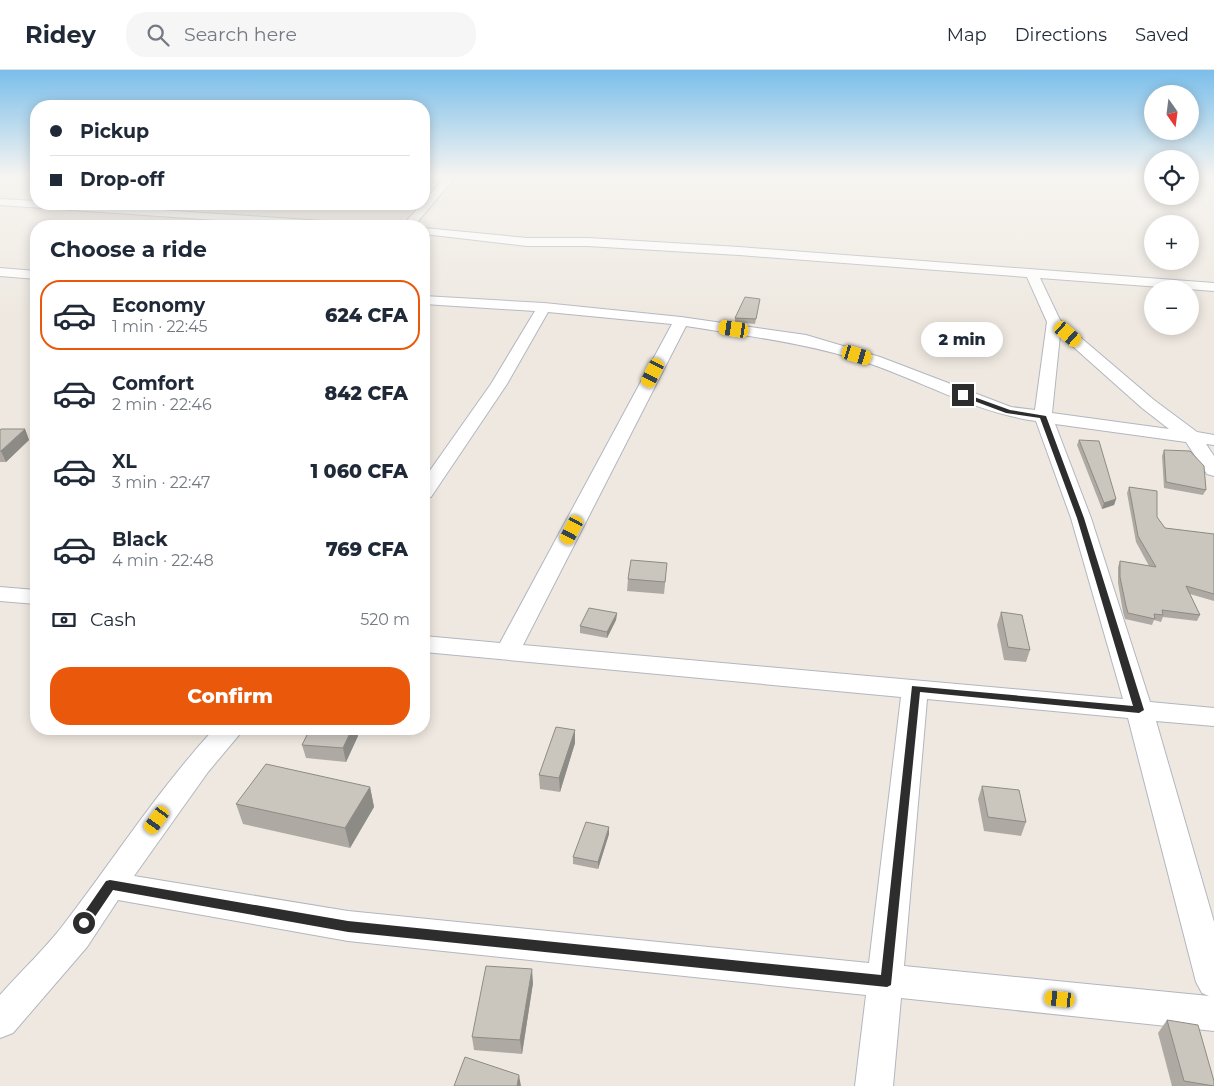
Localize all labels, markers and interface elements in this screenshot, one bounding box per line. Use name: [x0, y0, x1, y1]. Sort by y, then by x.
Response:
search box: [126, 12, 476, 57]
text: Ridey: [25, 20, 96, 49]
icon: search: [144, 21, 172, 49]
text: Search here: [184, 23, 297, 46]
text: Map: [947, 24, 987, 46]
text: Directions: [1015, 24, 1107, 46]
text: Saved: [1135, 24, 1189, 46]
north arrow: [1144, 85, 1199, 140]
map controls: [1144, 85, 1199, 335]
text: Pickup: [80, 120, 149, 143]
button: locate: [1144, 150, 1199, 205]
text: Drop-off: [80, 168, 164, 191]
button: +: [1144, 215, 1199, 270]
text: Choose a ride: [50, 236, 207, 263]
button: −: [1144, 280, 1199, 335]
icon: car: [52, 293, 97, 338]
text: Economy: [112, 294, 205, 317]
text: 624 CFA: [325, 304, 408, 327]
text: 1 min · 22:45: [112, 317, 208, 336]
car: [1051, 318, 1084, 350]
car: [718, 319, 749, 339]
callout: 2 min: [922, 322, 1004, 358]
text: 2 min: [938, 330, 986, 349]
car: [840, 343, 873, 367]
car: [639, 356, 666, 390]
icon: car: [52, 371, 97, 416]
text: Comfort: [112, 372, 194, 395]
text: 842 CFA: [325, 382, 408, 405]
route end: [952, 384, 974, 406]
text: 2 min · 22:46: [112, 395, 212, 414]
icon: car: [52, 449, 97, 494]
text: XL: [112, 450, 137, 473]
text: 1 060 CFA: [310, 460, 408, 483]
text: 3 min · 22:47: [112, 473, 211, 492]
car: [558, 513, 585, 547]
icon: car: [52, 527, 97, 572]
text: Black: [112, 528, 168, 551]
text: 769 CFA: [326, 538, 408, 561]
text: 4 min · 22:48: [112, 551, 214, 570]
icon: cash: [50, 606, 78, 634]
text: Cash: [90, 608, 137, 631]
text: 520 m: [360, 610, 410, 629]
button: Confirm: [50, 667, 410, 725]
car: [142, 803, 171, 837]
route start: [73, 912, 95, 934]
car: [1044, 990, 1075, 1008]

